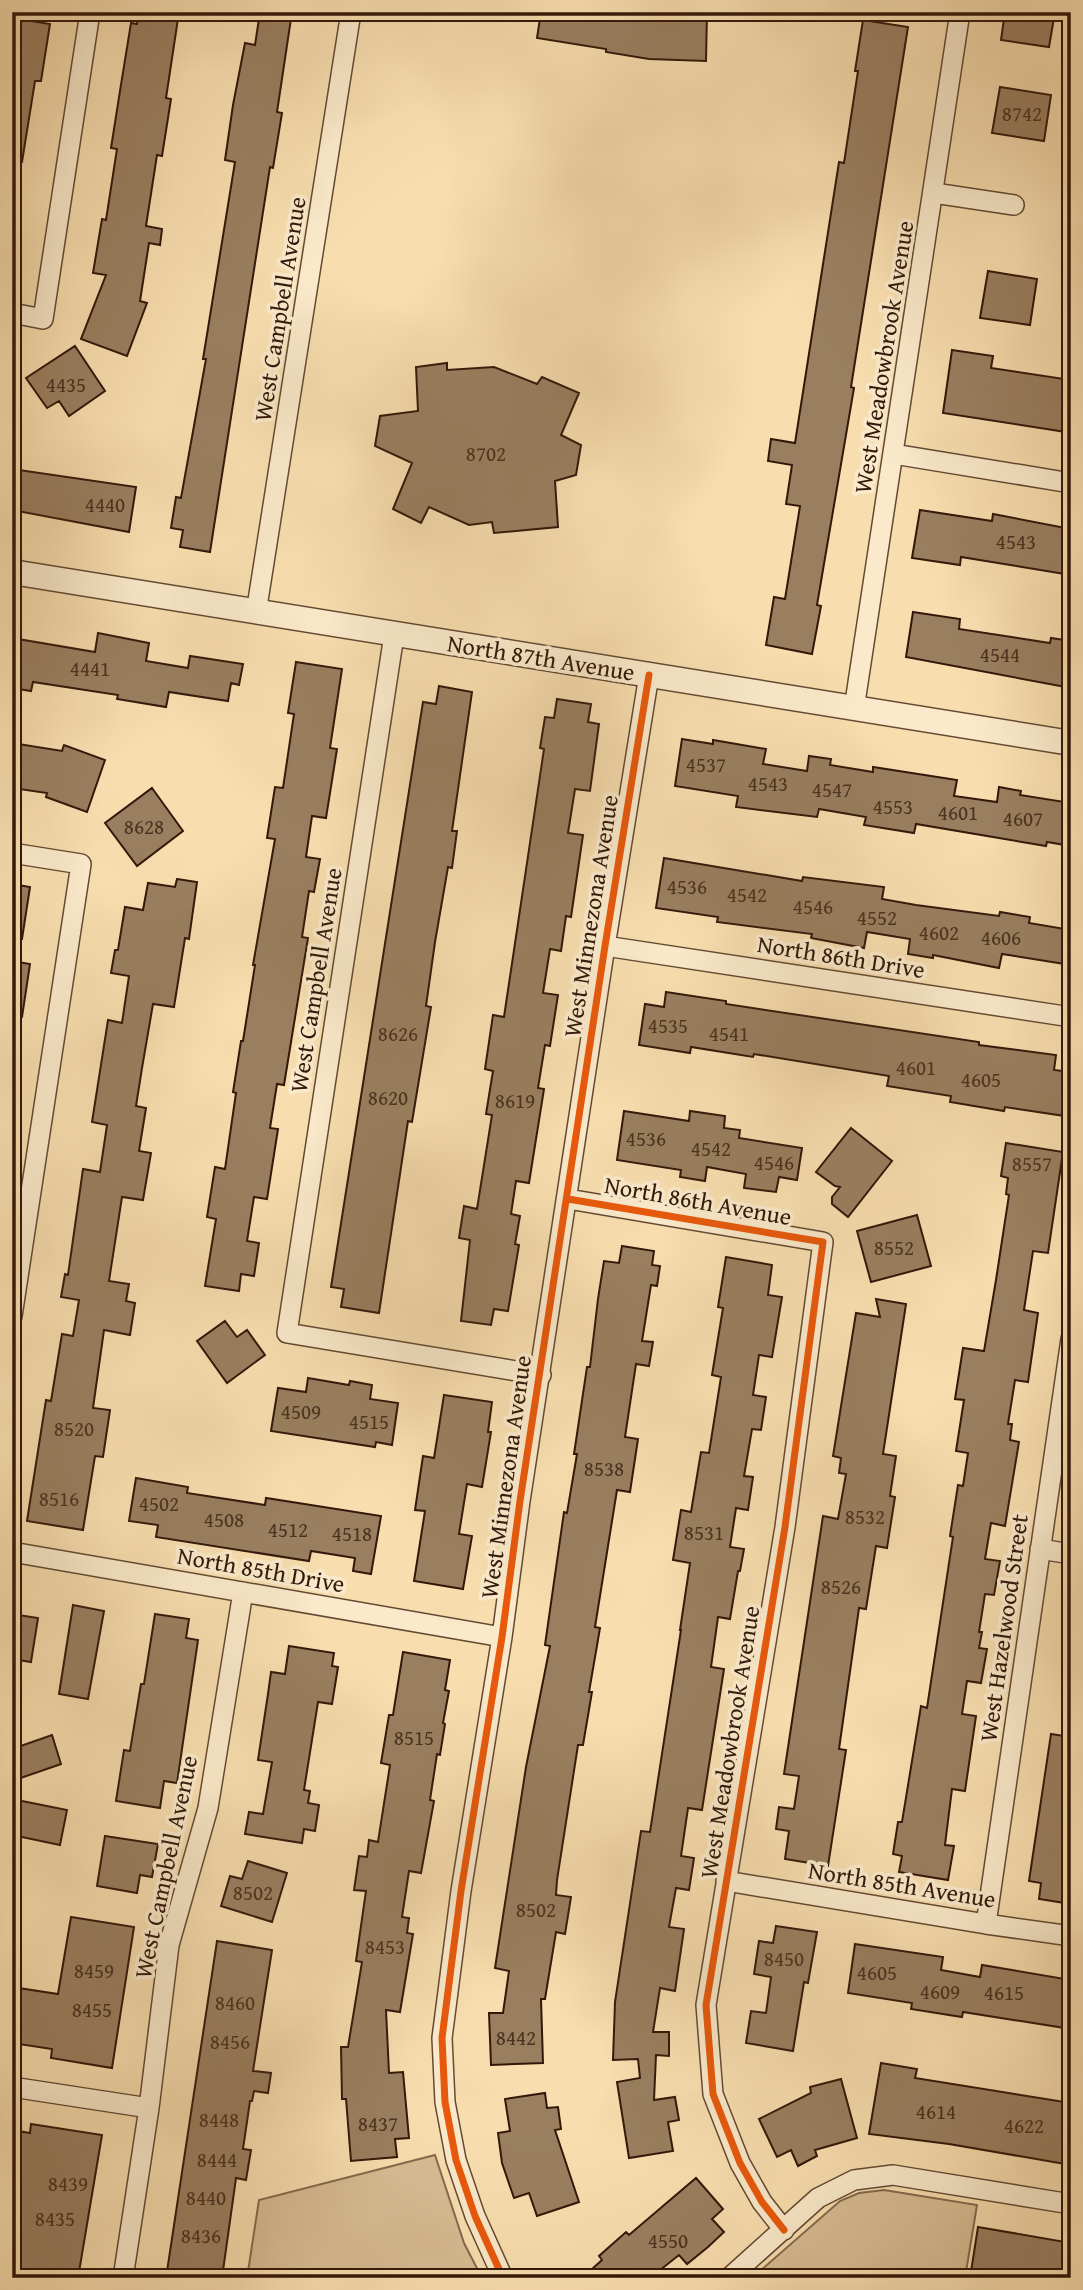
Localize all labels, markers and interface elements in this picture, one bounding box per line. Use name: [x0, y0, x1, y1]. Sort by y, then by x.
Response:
house number: 8742: [1002, 98, 1042, 129]
street label: West Campbell Avenue: [244, 194, 315, 424]
street label: West Meadowbrook Avenue: [845, 218, 922, 496]
house number: 4435: [46, 369, 86, 400]
house number: 8702: [466, 438, 506, 469]
house number: 4440: [85, 489, 125, 520]
house number: 4543: [996, 526, 1036, 557]
street label: North 87th Avenue: [445, 625, 637, 690]
house number: 4544: [980, 639, 1020, 670]
house number: 4441: [70, 653, 110, 684]
house number: 4537: [686, 749, 726, 780]
house number: 4543: [748, 768, 788, 799]
house number: 4547: [812, 774, 852, 805]
house number: 4553: [873, 791, 913, 822]
street label: West Minnezona Avenue: [554, 792, 627, 1040]
house number: 4601: [938, 797, 978, 828]
house number: 4607: [1003, 803, 1043, 834]
house number: 8628: [124, 811, 164, 842]
street label: West Campbell Avenue: [280, 865, 351, 1095]
house number: 4536: [667, 871, 707, 902]
house number: 4542: [727, 879, 767, 910]
house number: 4546: [793, 891, 833, 922]
house number: 4552: [857, 902, 897, 933]
house number: 4602: [919, 917, 959, 948]
house number: 4606: [981, 922, 1021, 953]
street label: North 86th Drive: [755, 926, 927, 987]
house number: 4535: [648, 1010, 688, 1041]
house number: 8626: [378, 1018, 418, 1049]
house number: 4541: [709, 1018, 749, 1049]
house number: 4601: [896, 1052, 936, 1083]
house number: 4605: [961, 1064, 1001, 1095]
house number: 8620: [368, 1082, 408, 1113]
house number: 8619: [495, 1085, 535, 1116]
house number: 4536: [626, 1123, 666, 1154]
house number: 4542: [691, 1133, 731, 1164]
house number: 4546: [754, 1147, 794, 1178]
house number: 8557: [1012, 1148, 1052, 1179]
street label: North 86th Avenue: [602, 1167, 794, 1234]
house number: 8552: [874, 1232, 914, 1263]
street label: West Minnezona Avenue: [471, 1353, 540, 1601]
house number: 4509: [281, 1396, 321, 1427]
house number: 4515: [349, 1406, 389, 1437]
house number: 8520: [54, 1413, 94, 1444]
house number: 8538: [584, 1453, 624, 1484]
house number: 8516: [39, 1483, 79, 1514]
house number: 4502: [139, 1488, 179, 1519]
house number: 8532: [845, 1501, 885, 1532]
house number: 4508: [204, 1504, 244, 1535]
street label: West Hazelwood Street: [970, 1511, 1037, 1744]
house number: 4512: [268, 1514, 308, 1545]
house number: 8531: [684, 1517, 724, 1548]
house number: 4518: [332, 1518, 372, 1549]
street label: North 85th Drive: [175, 1538, 347, 1601]
house number: 8526: [821, 1571, 861, 1602]
street label: West Meadowbrook Avenue: [691, 1603, 768, 1881]
house number: 8515: [394, 1722, 434, 1753]
street label: West Campbell Avenue: [125, 1752, 206, 1982]
street label: North 85th Avenue: [806, 1852, 998, 1917]
house number: 8502: [233, 1877, 273, 1908]
house number: 8502: [516, 1894, 556, 1925]
house number: 8453: [365, 1931, 405, 1962]
house number: 8450: [764, 1943, 804, 1974]
house number: 8459: [74, 1955, 114, 1986]
house number: 4605: [857, 1957, 897, 1988]
house number: 4609: [920, 1976, 960, 2007]
house number: 4615: [984, 1977, 1024, 2008]
house number: 8460: [215, 1987, 255, 2018]
house number: 8455: [72, 1994, 112, 2025]
house number: 8442: [496, 2022, 536, 2053]
house number: 8456: [210, 2026, 250, 2057]
house number: 4614: [916, 2096, 956, 2127]
house number: 8448: [199, 2104, 239, 2135]
house number: 8437: [358, 2108, 398, 2139]
house number: 4622: [1004, 2110, 1044, 2141]
house number: 8444: [197, 2144, 237, 2175]
house number: 8439: [48, 2168, 88, 2199]
house number: 8440: [186, 2182, 226, 2213]
house number: 8435: [35, 2203, 75, 2234]
house number: 8436: [181, 2220, 221, 2251]
house number: 4550: [648, 2225, 688, 2256]

